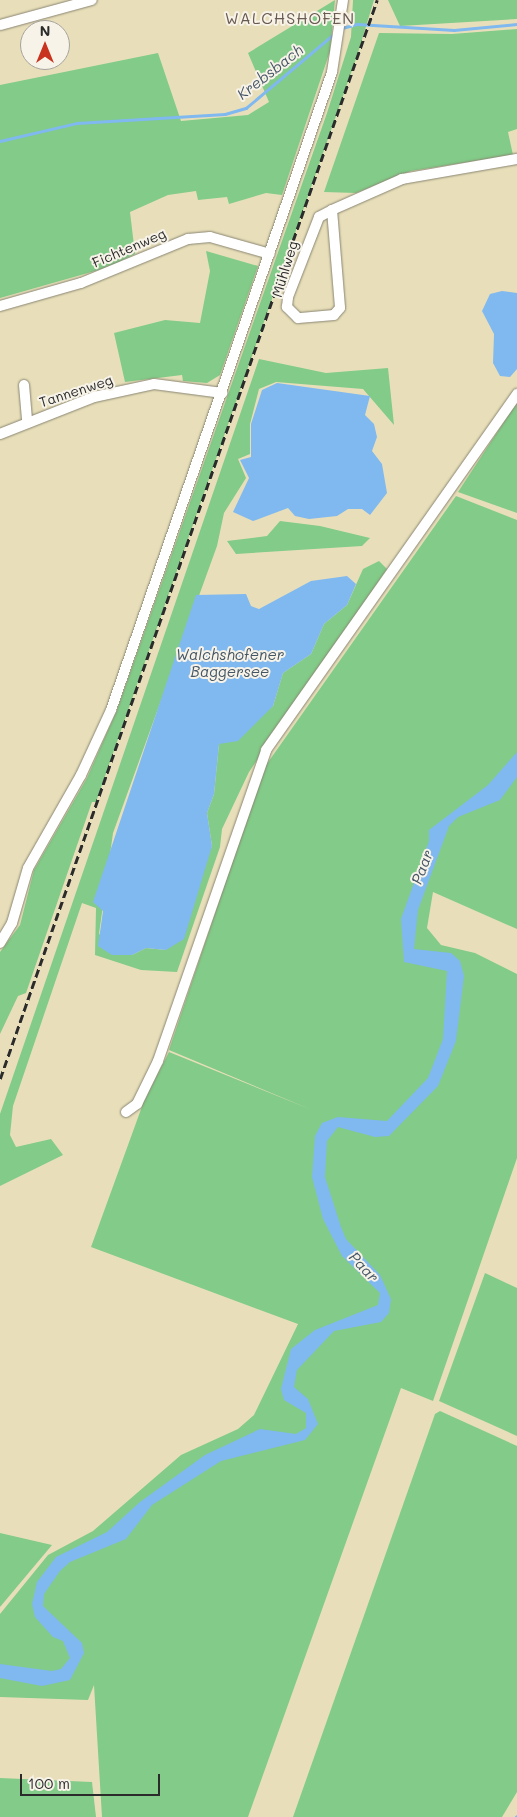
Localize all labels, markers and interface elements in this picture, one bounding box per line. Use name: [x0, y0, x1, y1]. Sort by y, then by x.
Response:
district label: WALCHSHOFEN: [223, 8, 357, 28]
north arrow: [20, 20, 70, 70]
text: N: [40, 21, 50, 40]
water label: Krebsbach: [233, 41, 307, 103]
street label: Fichtenweg: [90, 225, 168, 271]
street label: Mühlweg: [269, 239, 301, 299]
street label: Tannenweg: [37, 371, 115, 411]
water label: Walchshofener Baggersee: [176, 645, 284, 680]
water label: Paar: [407, 847, 437, 887]
water label: Paar: [345, 1248, 383, 1286]
scale bar: [22, 1764, 162, 1796]
text: 100 m: [28, 1773, 70, 1793]

